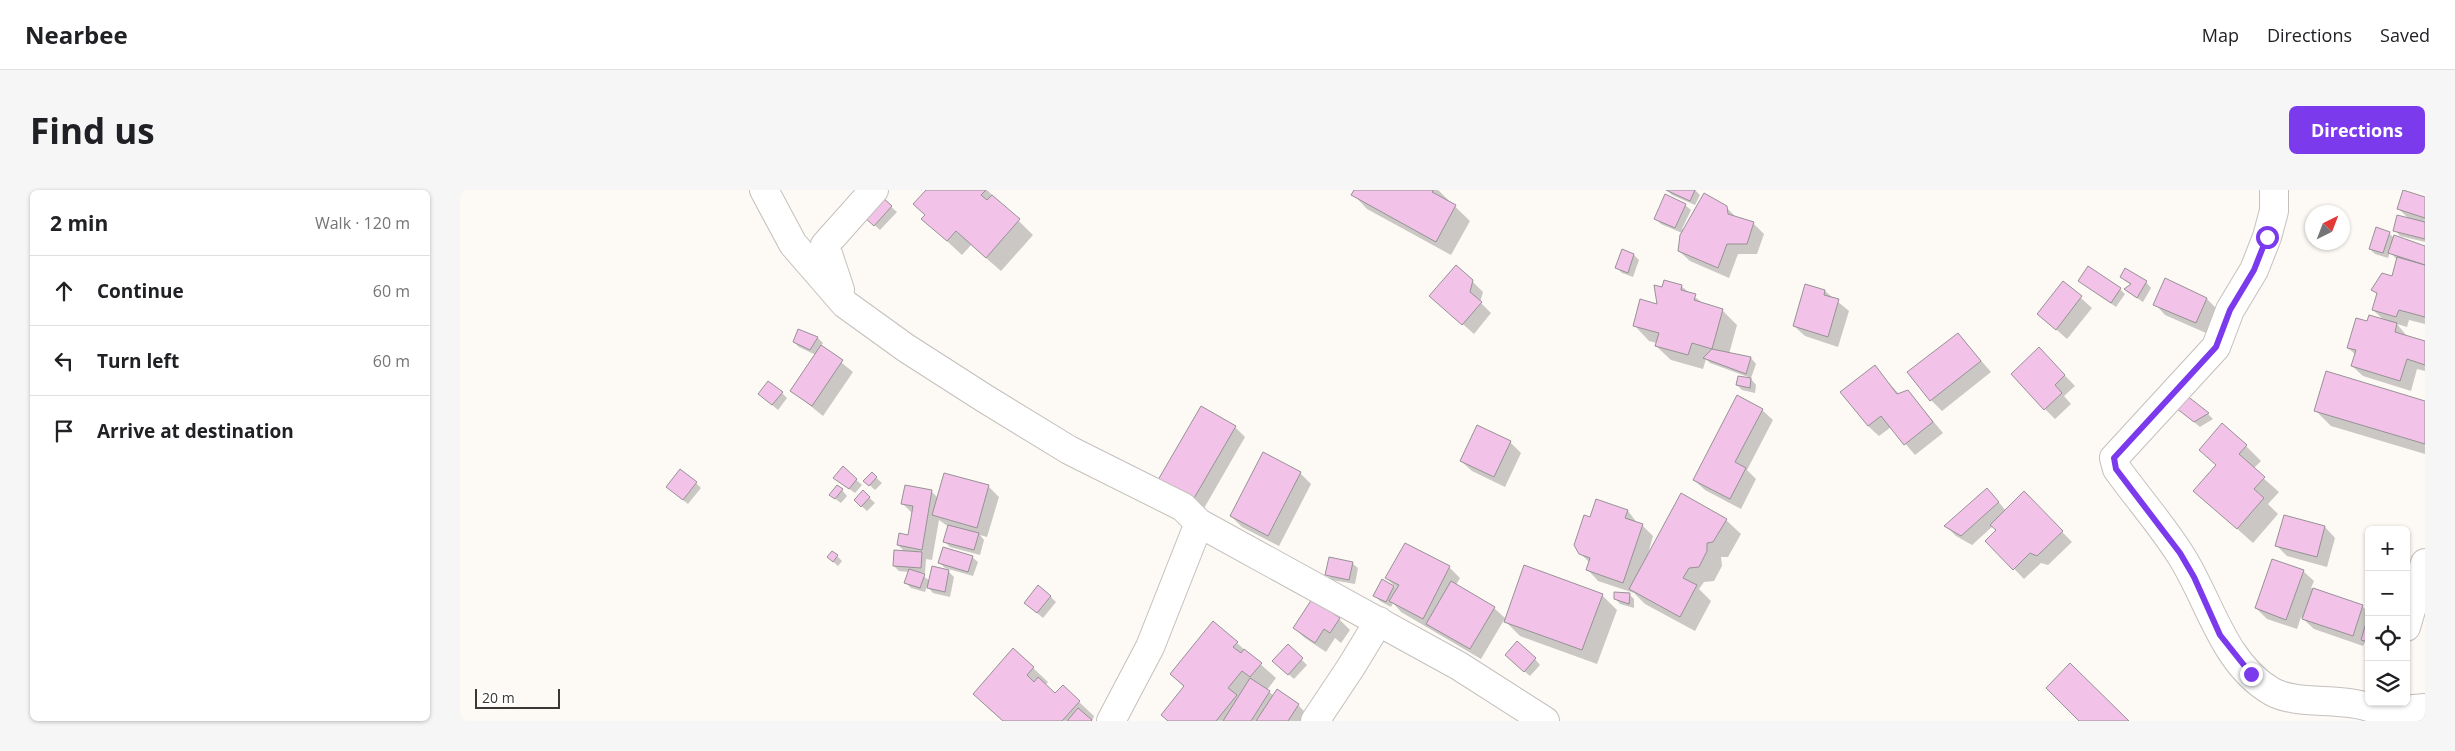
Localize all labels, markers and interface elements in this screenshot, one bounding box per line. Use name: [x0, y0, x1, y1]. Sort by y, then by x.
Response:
text: Nearbee: [25, 18, 128, 51]
text: Map: [2202, 23, 2239, 47]
text: Directions: [2267, 23, 2352, 47]
text: Saved: [2380, 23, 2430, 47]
button: Directions: [2289, 106, 2425, 154]
text: Find us: [30, 107, 155, 154]
north arrow: [2305, 205, 2350, 250]
text: 2 min: [50, 209, 108, 237]
text: Walk · 120 m: [315, 212, 410, 234]
route start: [2256, 226, 2279, 249]
icon: ahead: [50, 277, 78, 305]
text: Continue: [97, 278, 184, 304]
text: 60 m: [373, 280, 410, 302]
icon: left: [50, 347, 78, 375]
text: Turn left: [97, 348, 179, 374]
text: 60 m: [373, 350, 410, 372]
icon: arrive: [50, 417, 78, 445]
text: Arrive at destination: [97, 418, 294, 444]
map controls: [2365, 526, 2410, 706]
button: +: [2365, 526, 2410, 571]
button: −: [2365, 571, 2410, 616]
button: locate: [2365, 616, 2410, 661]
button: layers: [2365, 661, 2410, 706]
route end: [2240, 663, 2263, 686]
scale bar: [475, 686, 560, 709]
text: 20 m: [482, 688, 515, 707]

